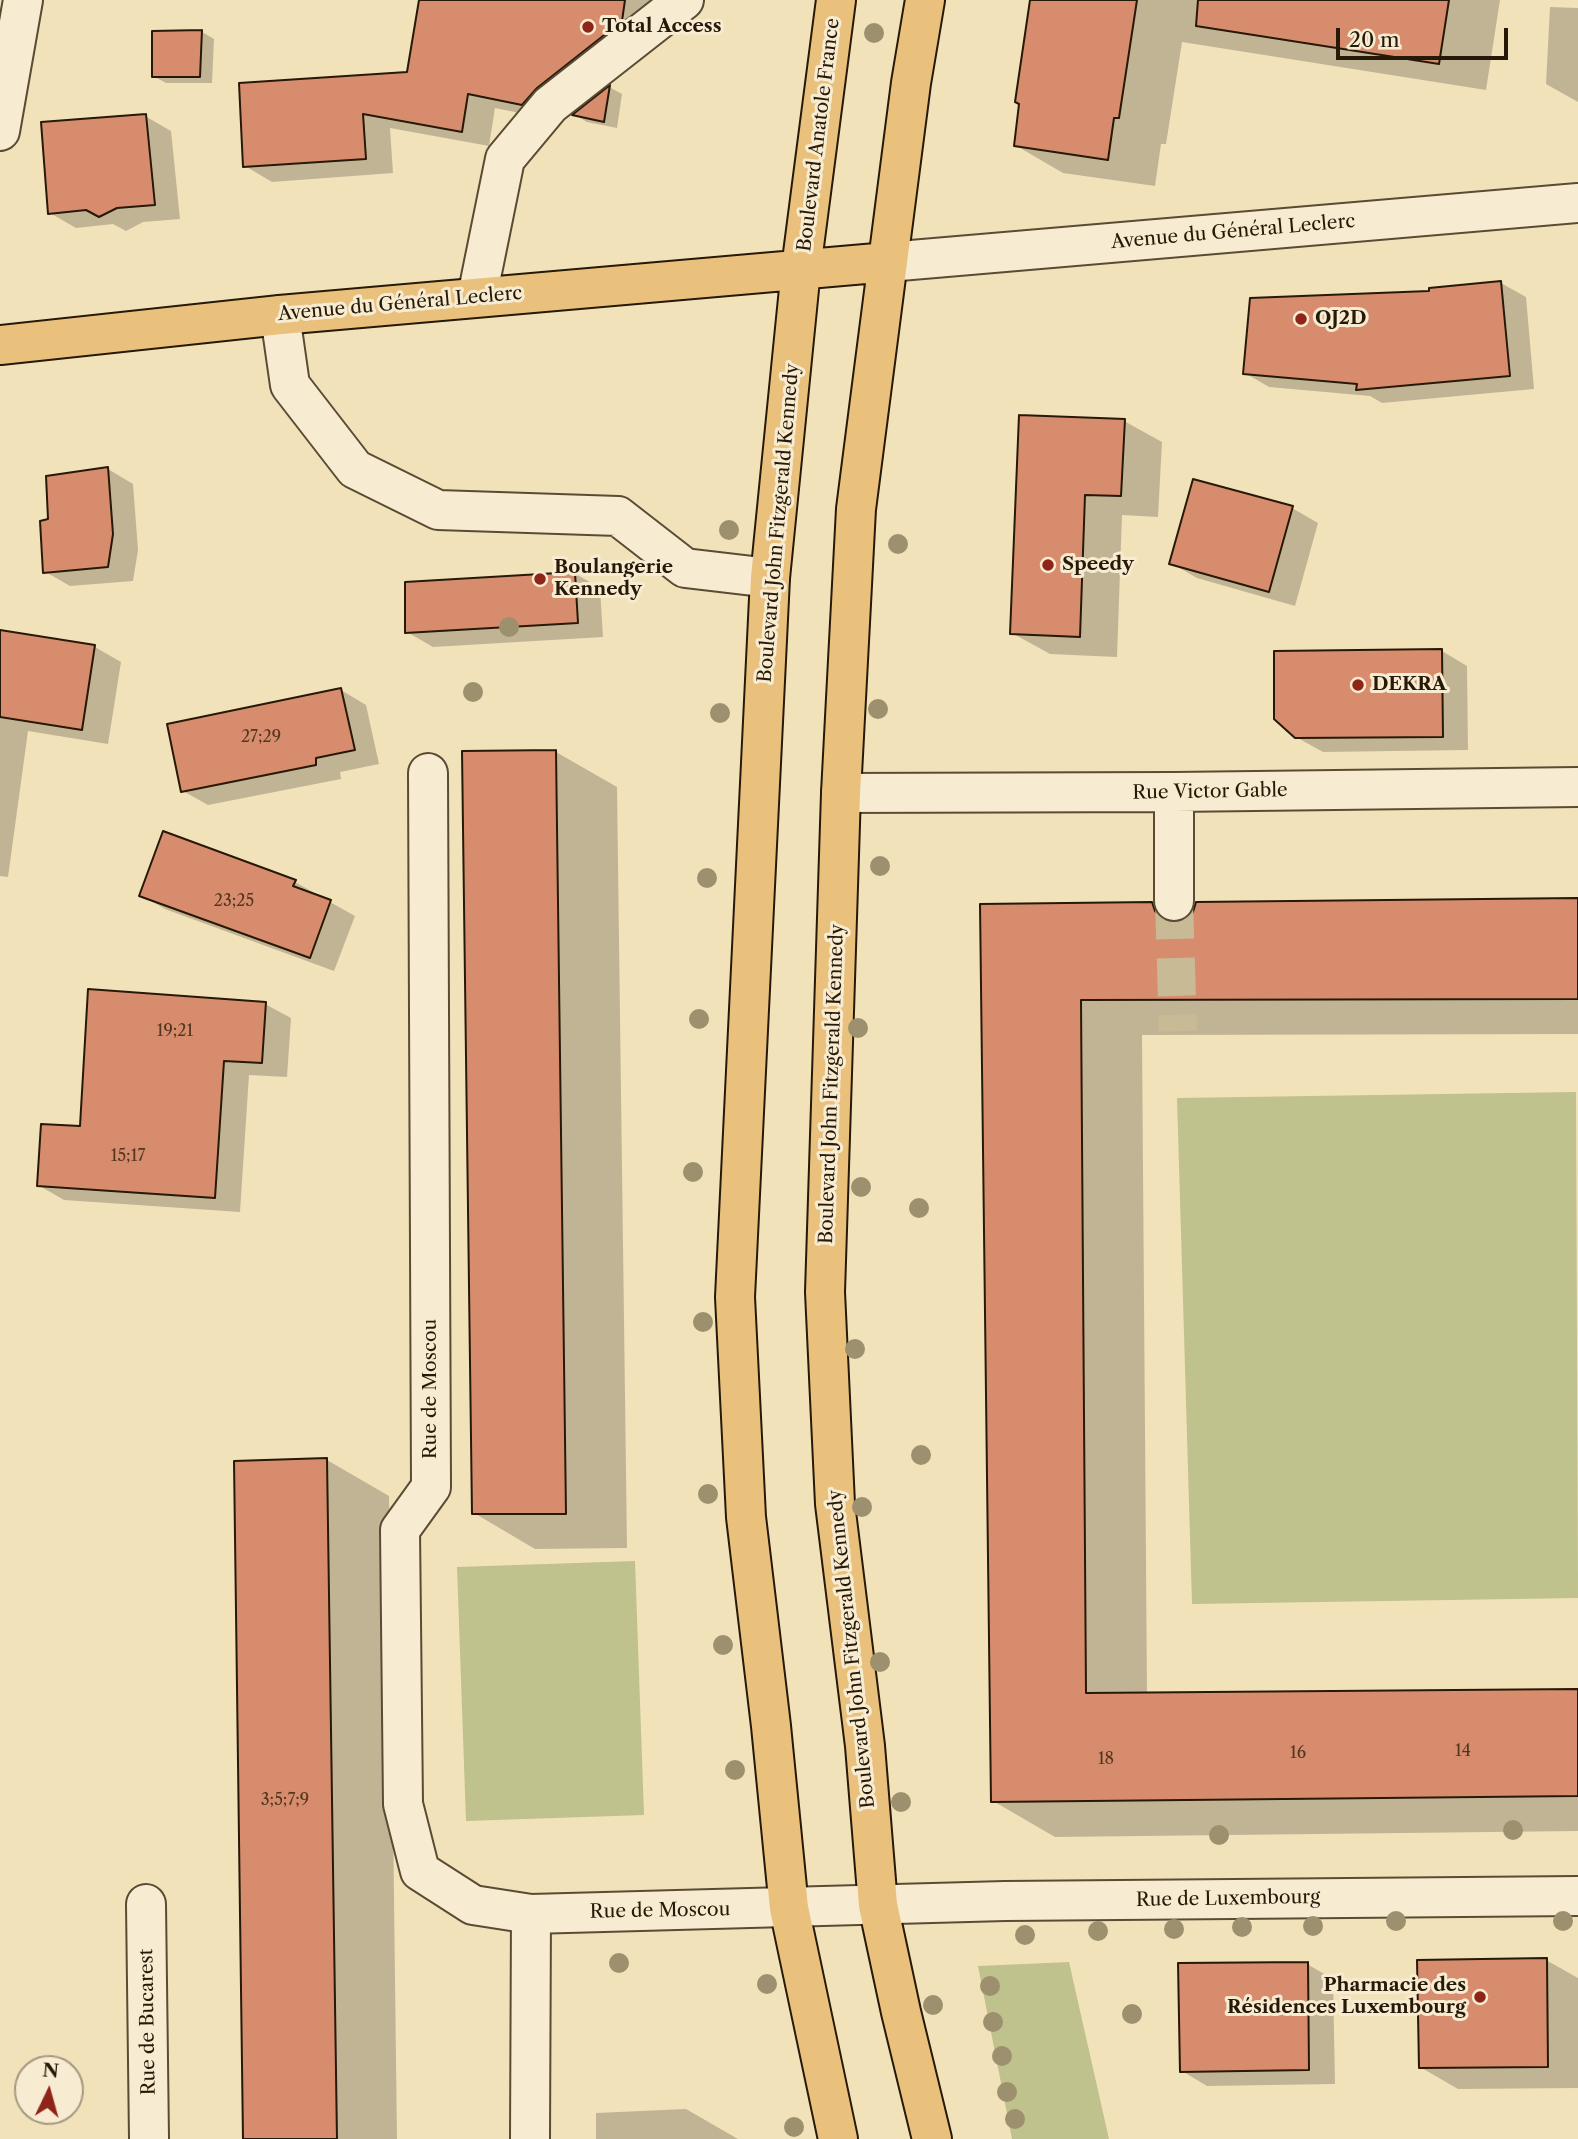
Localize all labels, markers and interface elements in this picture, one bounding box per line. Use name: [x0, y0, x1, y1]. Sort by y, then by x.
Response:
scale bar: [1340, 14, 1512, 58]
place label: Total Access: [602, 16, 721, 38]
street label: Boulevard Anatole France: [793, 17, 845, 253]
marker: Total Access: [580, 19, 596, 35]
text: 20 m: [1349, 27, 1400, 52]
street label: Avenue du Général Leclerc: [1110, 210, 1356, 254]
street label: Avenue du Général Leclerc: [277, 282, 523, 326]
place label: OJ2D: [1315, 308, 1367, 330]
marker: OJ2D: [1293, 311, 1309, 327]
street label: Boulevard John Fitzgerald Kennedy: [754, 362, 804, 684]
place label: Speedy: [1062, 554, 1134, 576]
place label: Boulangerie Kennedy: [554, 557, 673, 601]
marker: Speedy: [1040, 557, 1056, 573]
marker: Boulangerie Kennedy: [532, 571, 548, 587]
place label: DEKRA: [1372, 674, 1447, 696]
marker: DEKRA: [1350, 677, 1366, 693]
house number: 27;29: [241, 727, 281, 747]
street label: Rue Victor Gable: [1132, 779, 1288, 805]
house number: 23;25: [214, 891, 254, 911]
street label: Boulevard John Fitzgerald Kennedy: [815, 923, 849, 1245]
house number: 19;21: [157, 1021, 193, 1041]
house number: 15;17: [111, 1146, 145, 1166]
street label: Rue de Moscou: [420, 1319, 442, 1459]
street label: Boulevard John Fitzgerald Kennedy: [824, 1488, 880, 1810]
house number: 14: [1455, 1741, 1471, 1761]
house number: 16: [1290, 1743, 1306, 1763]
house number: 18: [1098, 1749, 1114, 1769]
house number: 3;5;7;9: [261, 1790, 309, 1810]
street label: Rue de Luxembourg: [1136, 1886, 1320, 1912]
street label: Rue de Moscou: [590, 1898, 730, 1924]
street label: Rue de Bucarest: [135, 1948, 161, 2096]
place label: Pharmacie des Résidences Luxembourg: [1227, 1975, 1466, 2019]
marker: Pharmacie des Résidences Luxembourg: [1472, 1989, 1488, 2005]
north arrow: [14, 2055, 84, 2125]
text: N: [41, 2058, 60, 2083]

